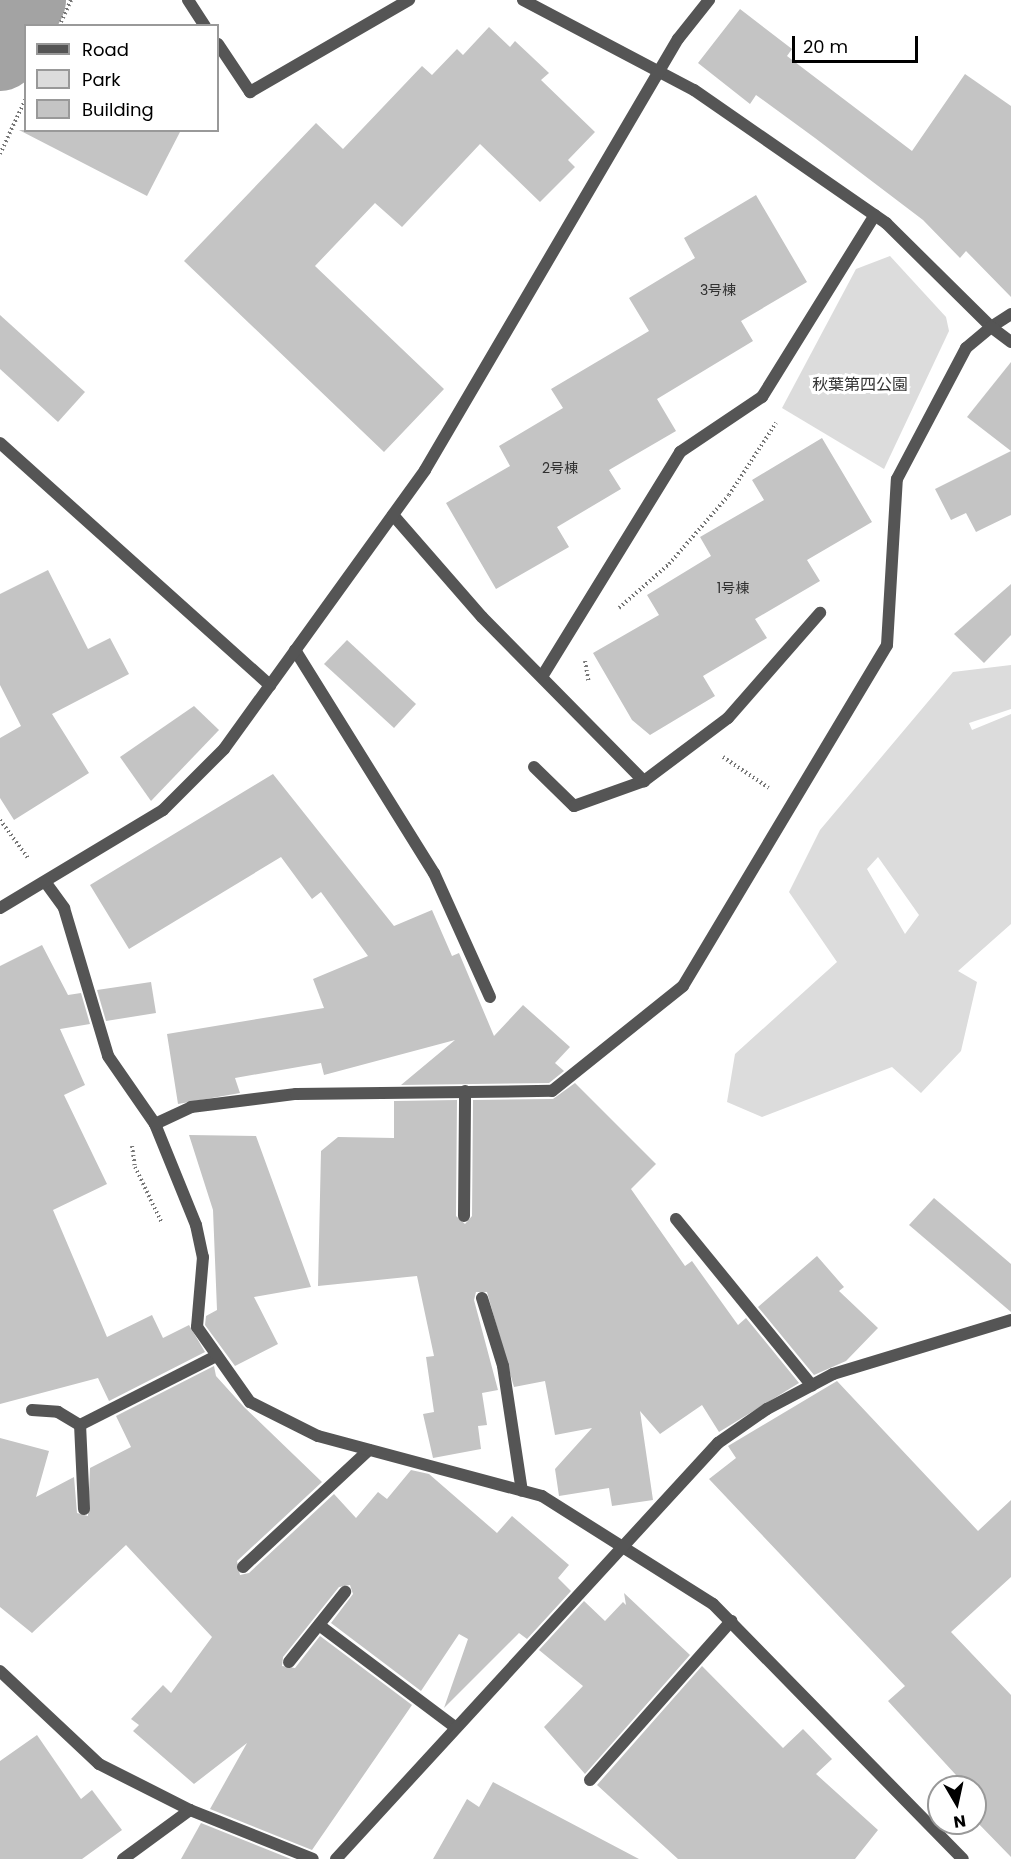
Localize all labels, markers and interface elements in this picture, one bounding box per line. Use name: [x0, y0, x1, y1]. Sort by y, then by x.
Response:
legend: [24, 24, 219, 132]
scale bar: [795, 24, 921, 62]
text: 20 m: [803, 34, 848, 59]
text: Road: [82, 37, 129, 62]
text: Park: [82, 67, 121, 92]
text: Building: [82, 97, 154, 122]
house number: 3号棟: [700, 282, 736, 298]
park label: 秋葉第四公園: [812, 375, 908, 395]
house number: 2号棟: [542, 460, 578, 476]
house number: 1号棟: [717, 580, 749, 596]
north arrow: [927, 1775, 987, 1835]
text: N: [952, 1809, 967, 1834]

